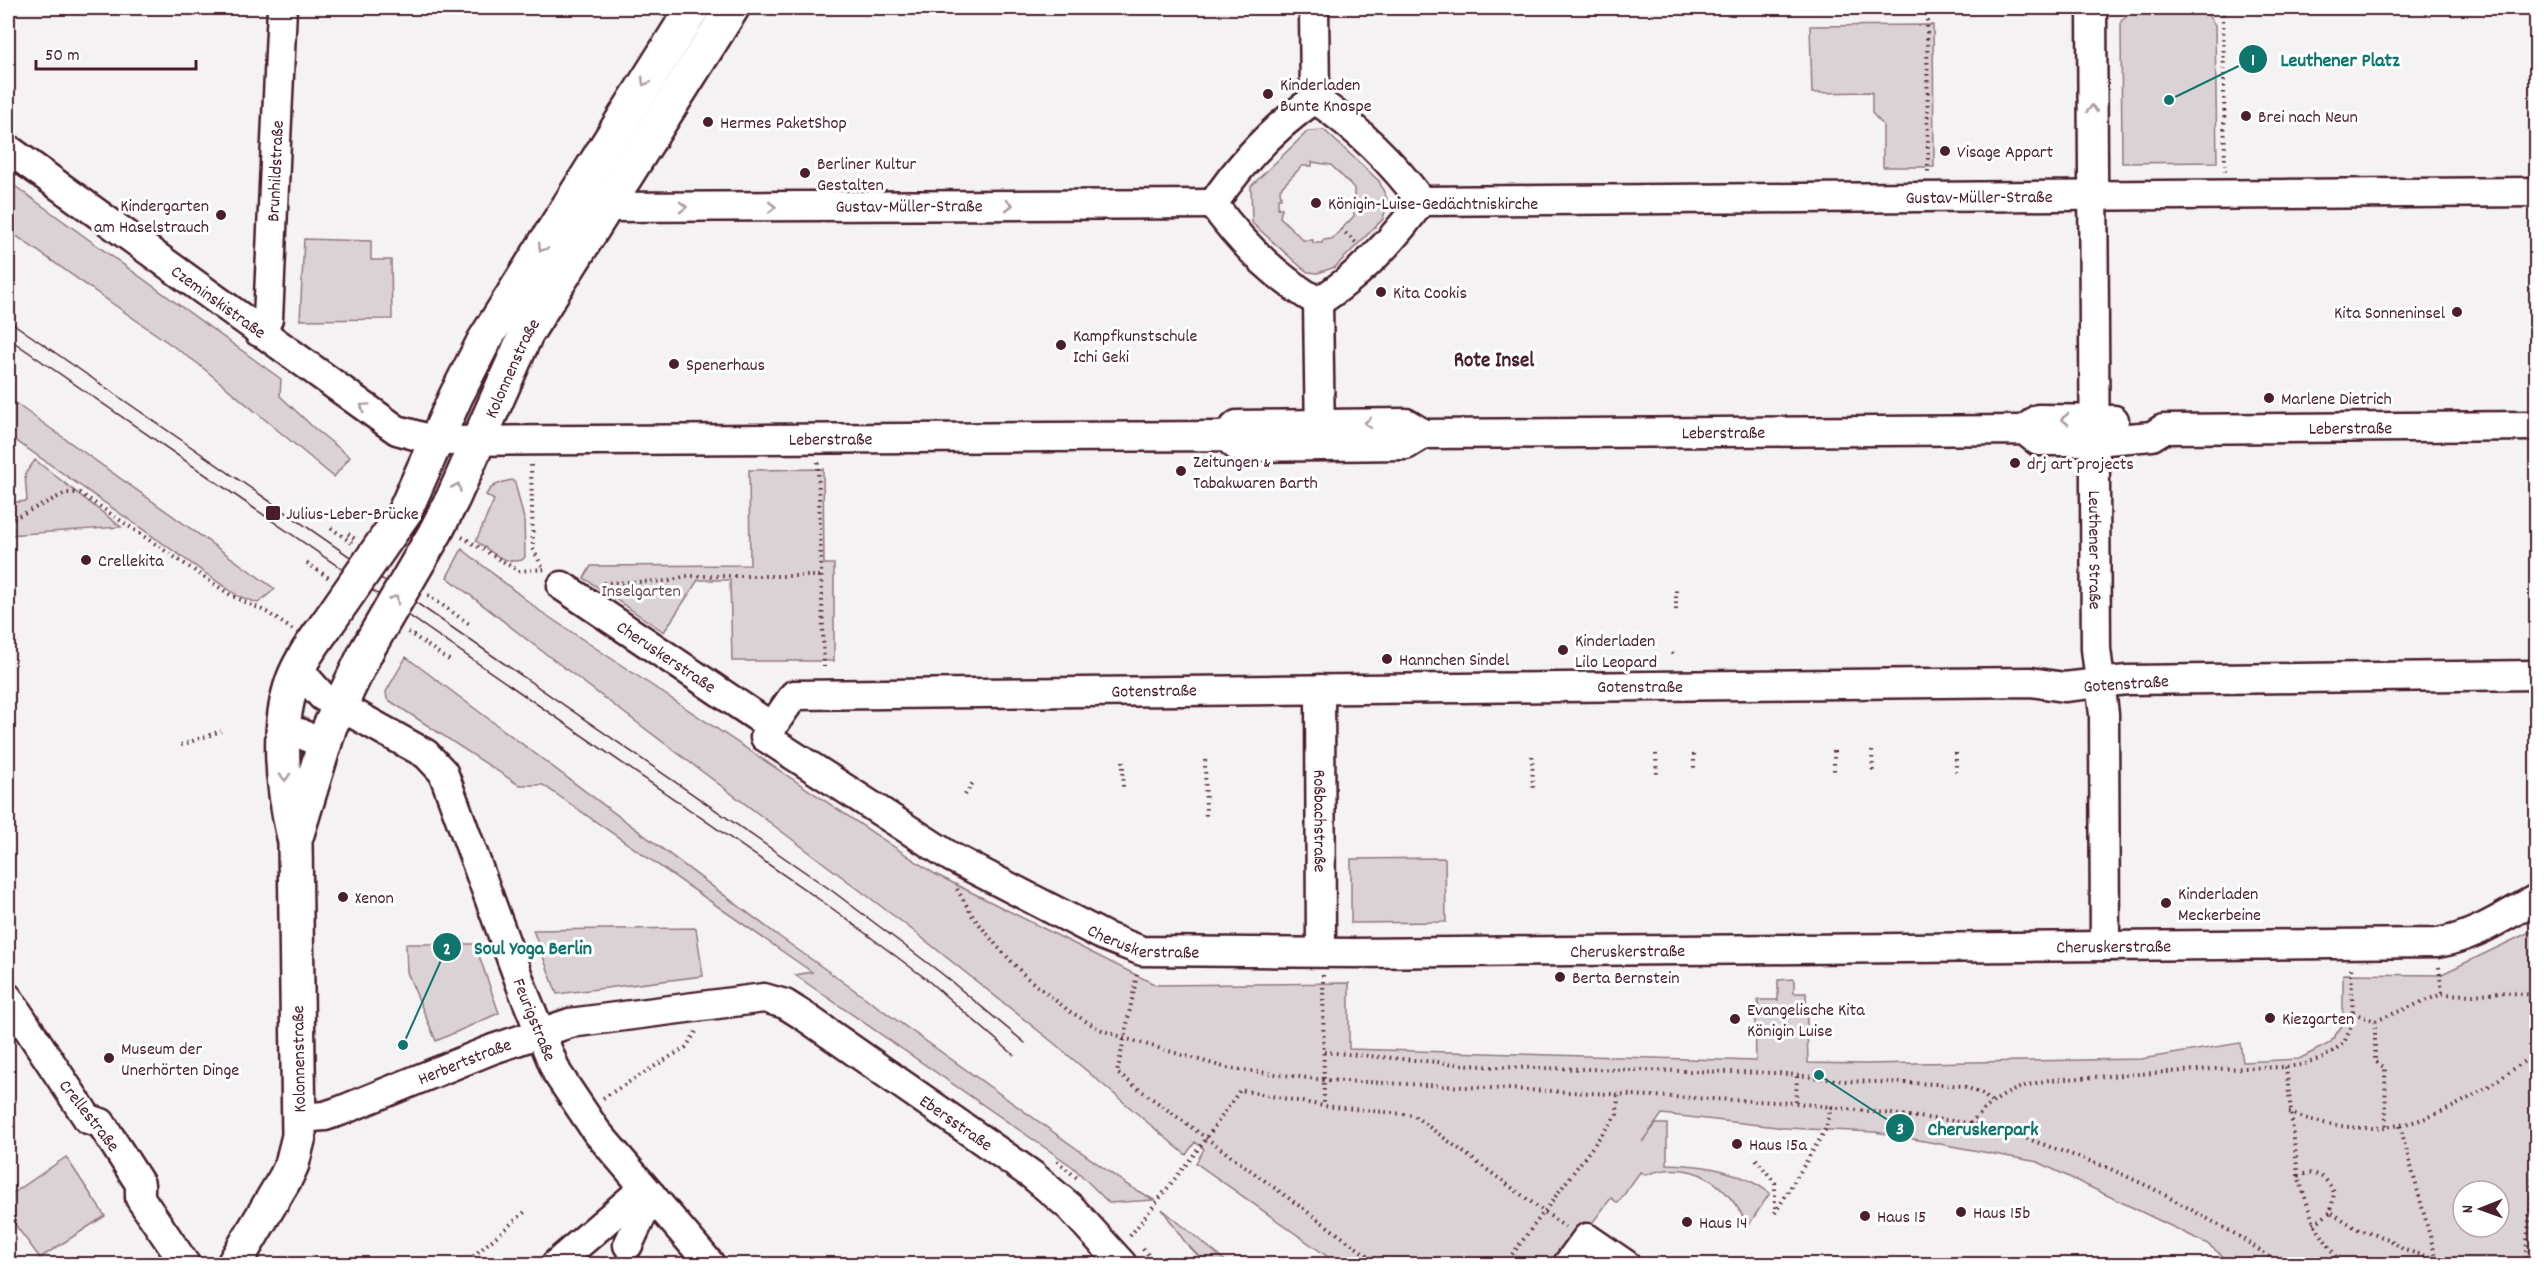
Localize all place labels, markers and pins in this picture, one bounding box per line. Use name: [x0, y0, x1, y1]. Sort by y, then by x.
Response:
callout: Leuthener Platz: [2238, 40, 2412, 78]
place label: Kinderladen Bunte Knospe: [1280, 74, 1372, 120]
marker: Kinderladen Bunte Knospe: [1261, 87, 1275, 101]
place label: Brei nach Neun: [2258, 106, 2358, 131]
marker: Brei nach Neun: [2239, 109, 2253, 123]
place label: Hermes PaketShop: [720, 112, 847, 137]
marker: Hermes PaketShop: [701, 115, 715, 129]
place label: Visage Appart: [1957, 141, 2053, 166]
marker: Visage Appart: [1938, 144, 1952, 158]
place label: Berliner Kultur Gestalten: [817, 153, 917, 199]
marker: Berliner Kultur Gestalten: [798, 166, 812, 180]
place label: Königin-Luise-Gedächtniskirche: [1328, 193, 1538, 218]
place label: Kindergarten am Haselstrauch: [94, 195, 209, 241]
marker: Königin-Luise-Gedächtniskirche: [1309, 196, 1323, 210]
marker: Kindergarten am Haselstrauch: [214, 208, 228, 222]
place label: Kita Cookis: [1393, 282, 1467, 307]
marker: Kita Cookis: [1374, 285, 1388, 299]
place label: Kita Sonneninsel: [2334, 302, 2446, 327]
marker: Kita Sonneninsel: [2450, 305, 2464, 319]
place label: Kampfkunstschule Ichi Geki: [1073, 325, 1198, 371]
marker: Kampfkunstschule Ichi Geki: [1054, 338, 1068, 352]
place label: Spenerhaus: [686, 354, 765, 379]
marker: Spenerhaus: [667, 357, 681, 371]
place label: Marlene Dietrich: [2281, 388, 2392, 413]
marker: Marlene Dietrich: [2262, 391, 2276, 405]
place label: Zeitungen & Tabakwaren Barth: [1193, 451, 1318, 497]
place label: drj art projects: [2027, 453, 2134, 478]
marker: drj art projects: [2008, 456, 2022, 470]
marker: Zeitungen & Tabakwaren Barth: [1174, 464, 1188, 478]
place label: Julius-Leber-Brücke: [286, 503, 419, 528]
marker: Julius-Leber-Brücke: [264, 504, 282, 522]
place label: Crellekita: [98, 550, 164, 575]
marker: Crellekita: [79, 553, 93, 567]
place label: Kinderladen Lilo Leopard: [1575, 630, 1657, 676]
marker: Kinderladen Lilo Leopard: [1556, 643, 1570, 657]
place label: Hannchen Sindel: [1399, 649, 1510, 674]
marker: Hannchen Sindel: [1380, 652, 1394, 666]
place label: Kinderladen Meckerbeine: [2178, 883, 2261, 929]
place label: Xenon: [355, 887, 394, 912]
marker: Xenon: [336, 890, 350, 904]
marker: Kinderladen Meckerbeine: [2159, 896, 2173, 910]
callout: Soul Yoga Berlin: [432, 928, 604, 966]
place label: Berta Bernstein: [1572, 967, 1680, 992]
marker: Berta Bernstein: [1553, 970, 1567, 984]
place label: Evangelische Kita Königin Luise: [1747, 999, 1865, 1045]
place label: Kiezgarten: [2282, 1008, 2354, 1033]
marker: Kiezgarten: [2263, 1011, 2277, 1025]
marker: Evangelische Kita Königin Luise: [1728, 1012, 1742, 1026]
place label: Museum der Unerhörten Dinge: [121, 1038, 239, 1084]
marker: Museum der Unerhörten Dinge: [102, 1051, 116, 1065]
callout: Cheruskerpark: [1885, 1109, 2050, 1147]
place label: Haus 15a: [1749, 1134, 1807, 1159]
marker: Haus 15a: [1730, 1137, 1744, 1151]
place label: Haus 15b: [1973, 1202, 2030, 1227]
marker: Haus 15b: [1954, 1205, 1968, 1219]
place label: Haus 15: [1877, 1206, 1926, 1231]
marker: Haus 15: [1858, 1209, 1872, 1223]
place label: Haus 14: [1699, 1212, 1748, 1237]
marker: Haus 14: [1680, 1215, 1694, 1229]

